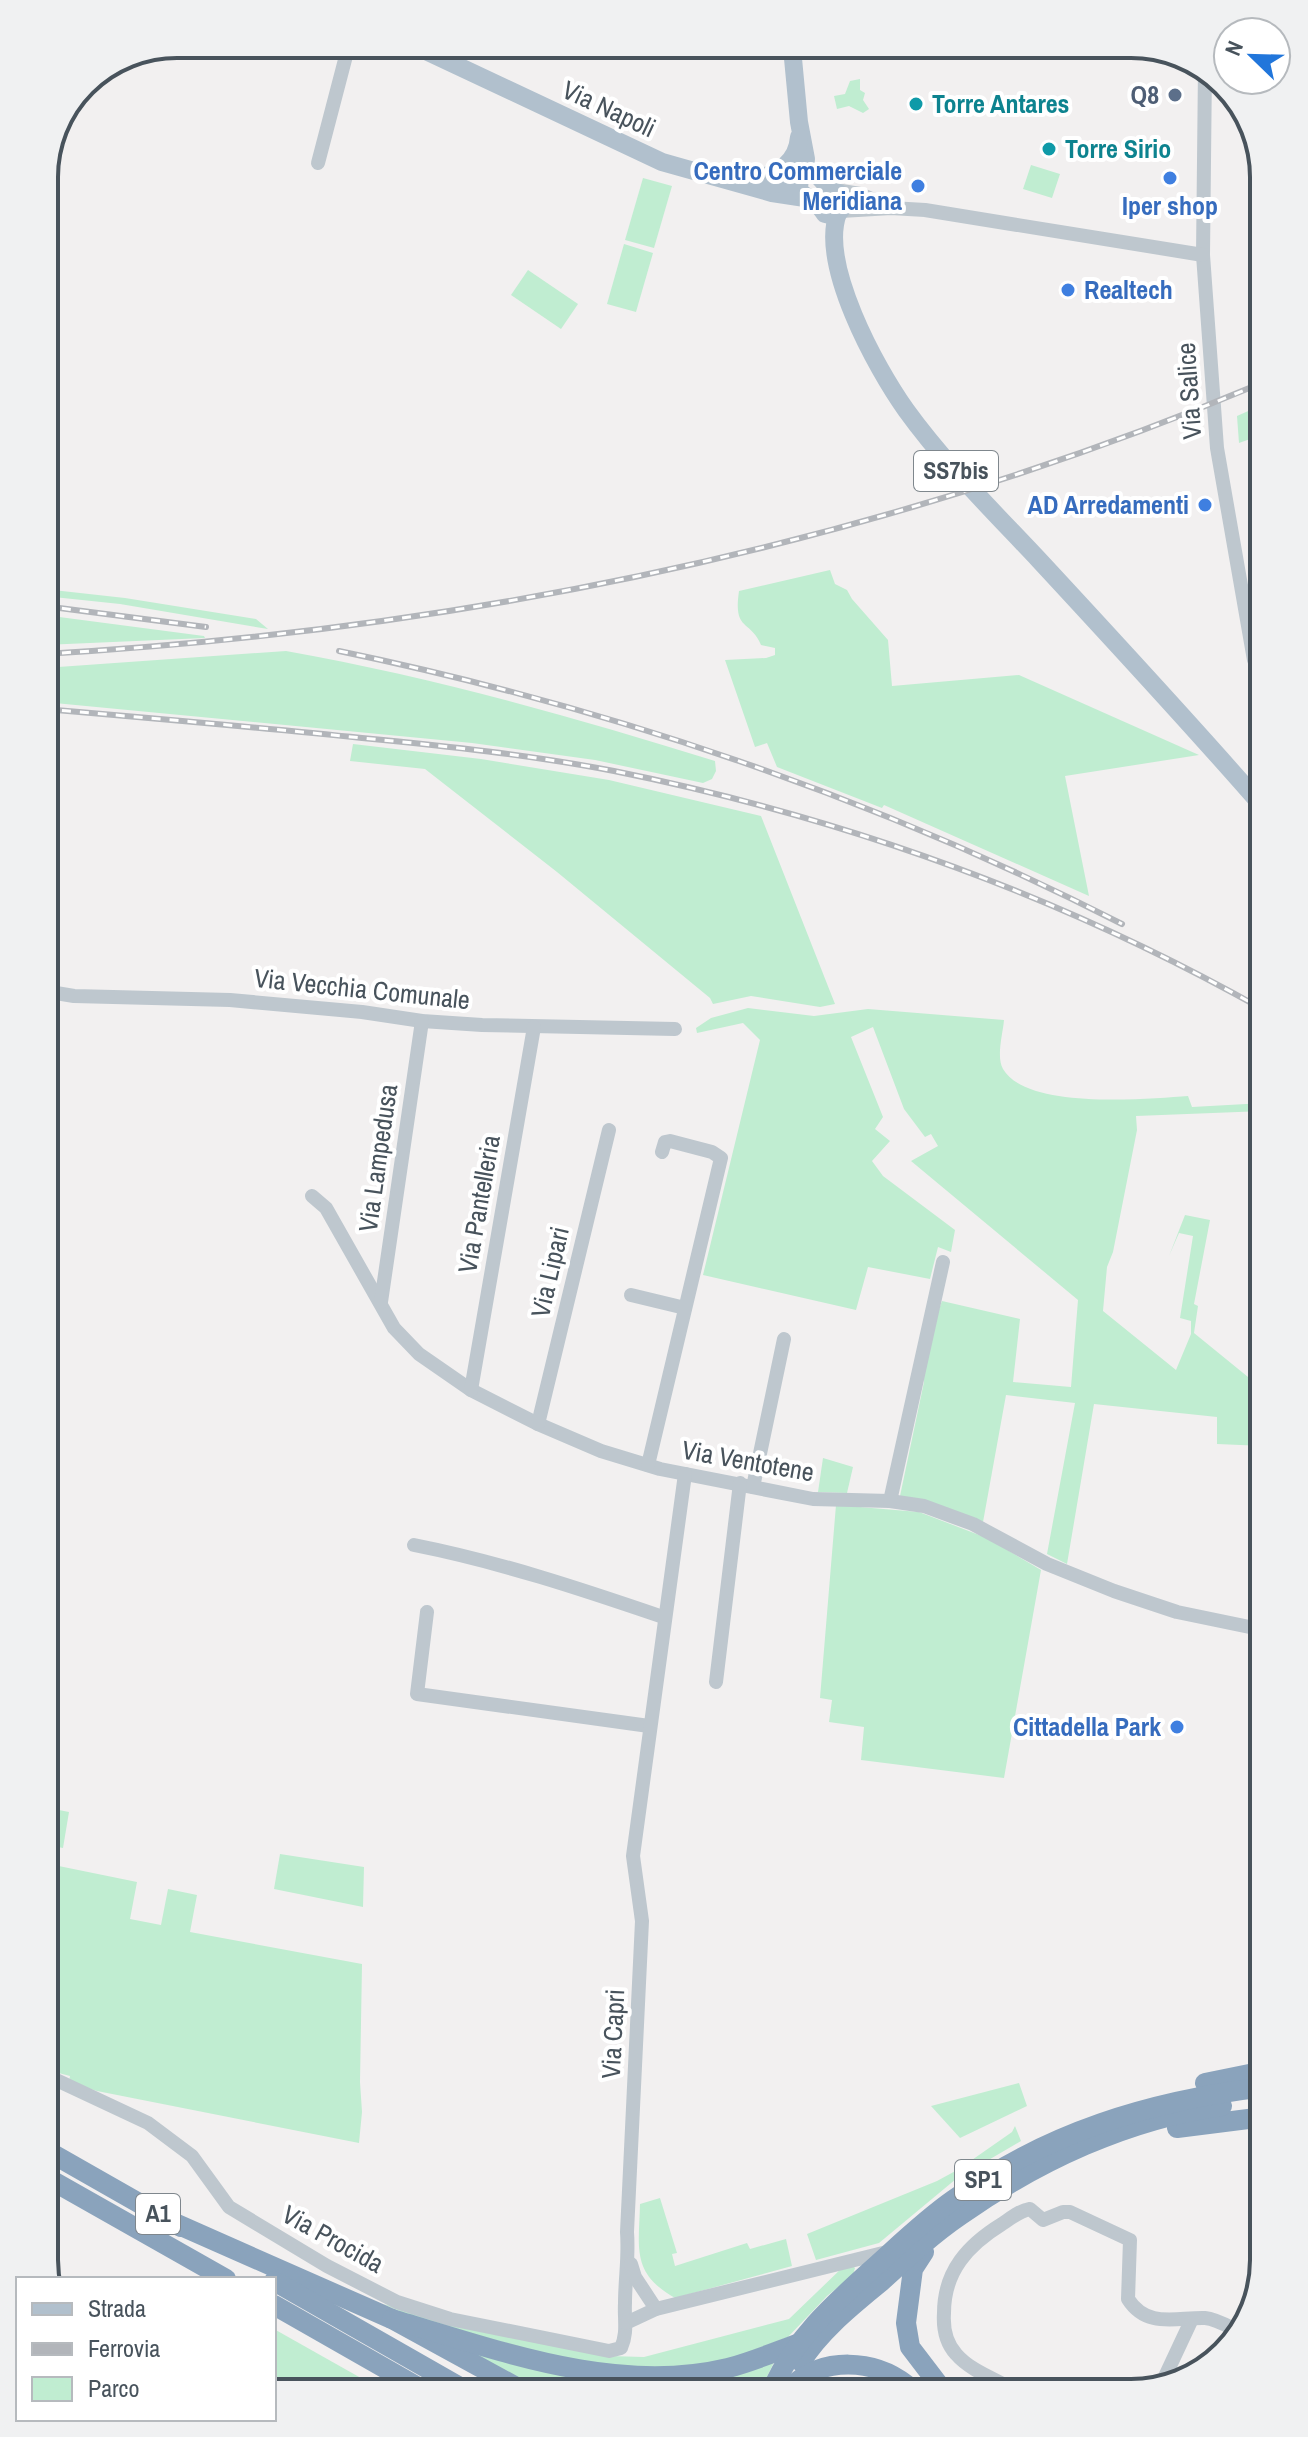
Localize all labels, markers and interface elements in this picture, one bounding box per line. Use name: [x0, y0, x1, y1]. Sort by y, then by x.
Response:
north arrow: [1212, 16, 1292, 96]
text: N: [1217, 36, 1250, 60]
street label: Via Napoli: [557, 72, 662, 145]
place label: Q8: [1131, 77, 1159, 112]
place label: Torre Antares: [932, 86, 1069, 121]
marker: Q8: [1166, 86, 1184, 104]
marker: Torre Antares: [907, 95, 925, 113]
place label: Torre Sirio: [1065, 131, 1171, 166]
marker: Torre Sirio: [1040, 140, 1058, 158]
place label: Centro Commerciale Meridiana: [693, 153, 902, 218]
marker: Iper shop: [1161, 169, 1179, 187]
marker: Centro Commerciale Meridiana: [909, 177, 927, 195]
place label: Iper shop: [1122, 188, 1218, 223]
place label: Realtech: [1084, 272, 1173, 307]
marker: Realtech: [1059, 281, 1077, 299]
street label: Via Salice: [1168, 342, 1209, 441]
road number: SS7bis: [914, 451, 998, 491]
place label: AD Arredamenti: [1027, 487, 1189, 522]
marker: AD Arredamenti: [1196, 496, 1214, 514]
street label: Via Vecchia Comunale: [253, 960, 472, 1017]
street label: Via Lampedusa: [350, 1082, 405, 1234]
street label: Via Pantelleria: [449, 1132, 508, 1276]
street label: Via Lipari: [522, 1223, 577, 1321]
street label: Via Ventotene: [679, 1432, 817, 1489]
place label: Cittadella Park: [1013, 1709, 1161, 1744]
marker: Cittadella Park: [1168, 1718, 1186, 1736]
street label: Via Capri: [593, 1988, 632, 2080]
road number: SP1: [955, 2160, 1011, 2200]
road number: A1: [136, 2194, 180, 2234]
street label: Via Procida: [276, 2196, 390, 2281]
legend: [16, 2277, 276, 2421]
text: Strada: [88, 2292, 146, 2324]
text: Ferrovia: [88, 2332, 160, 2364]
text: Parco: [88, 2372, 139, 2404]

